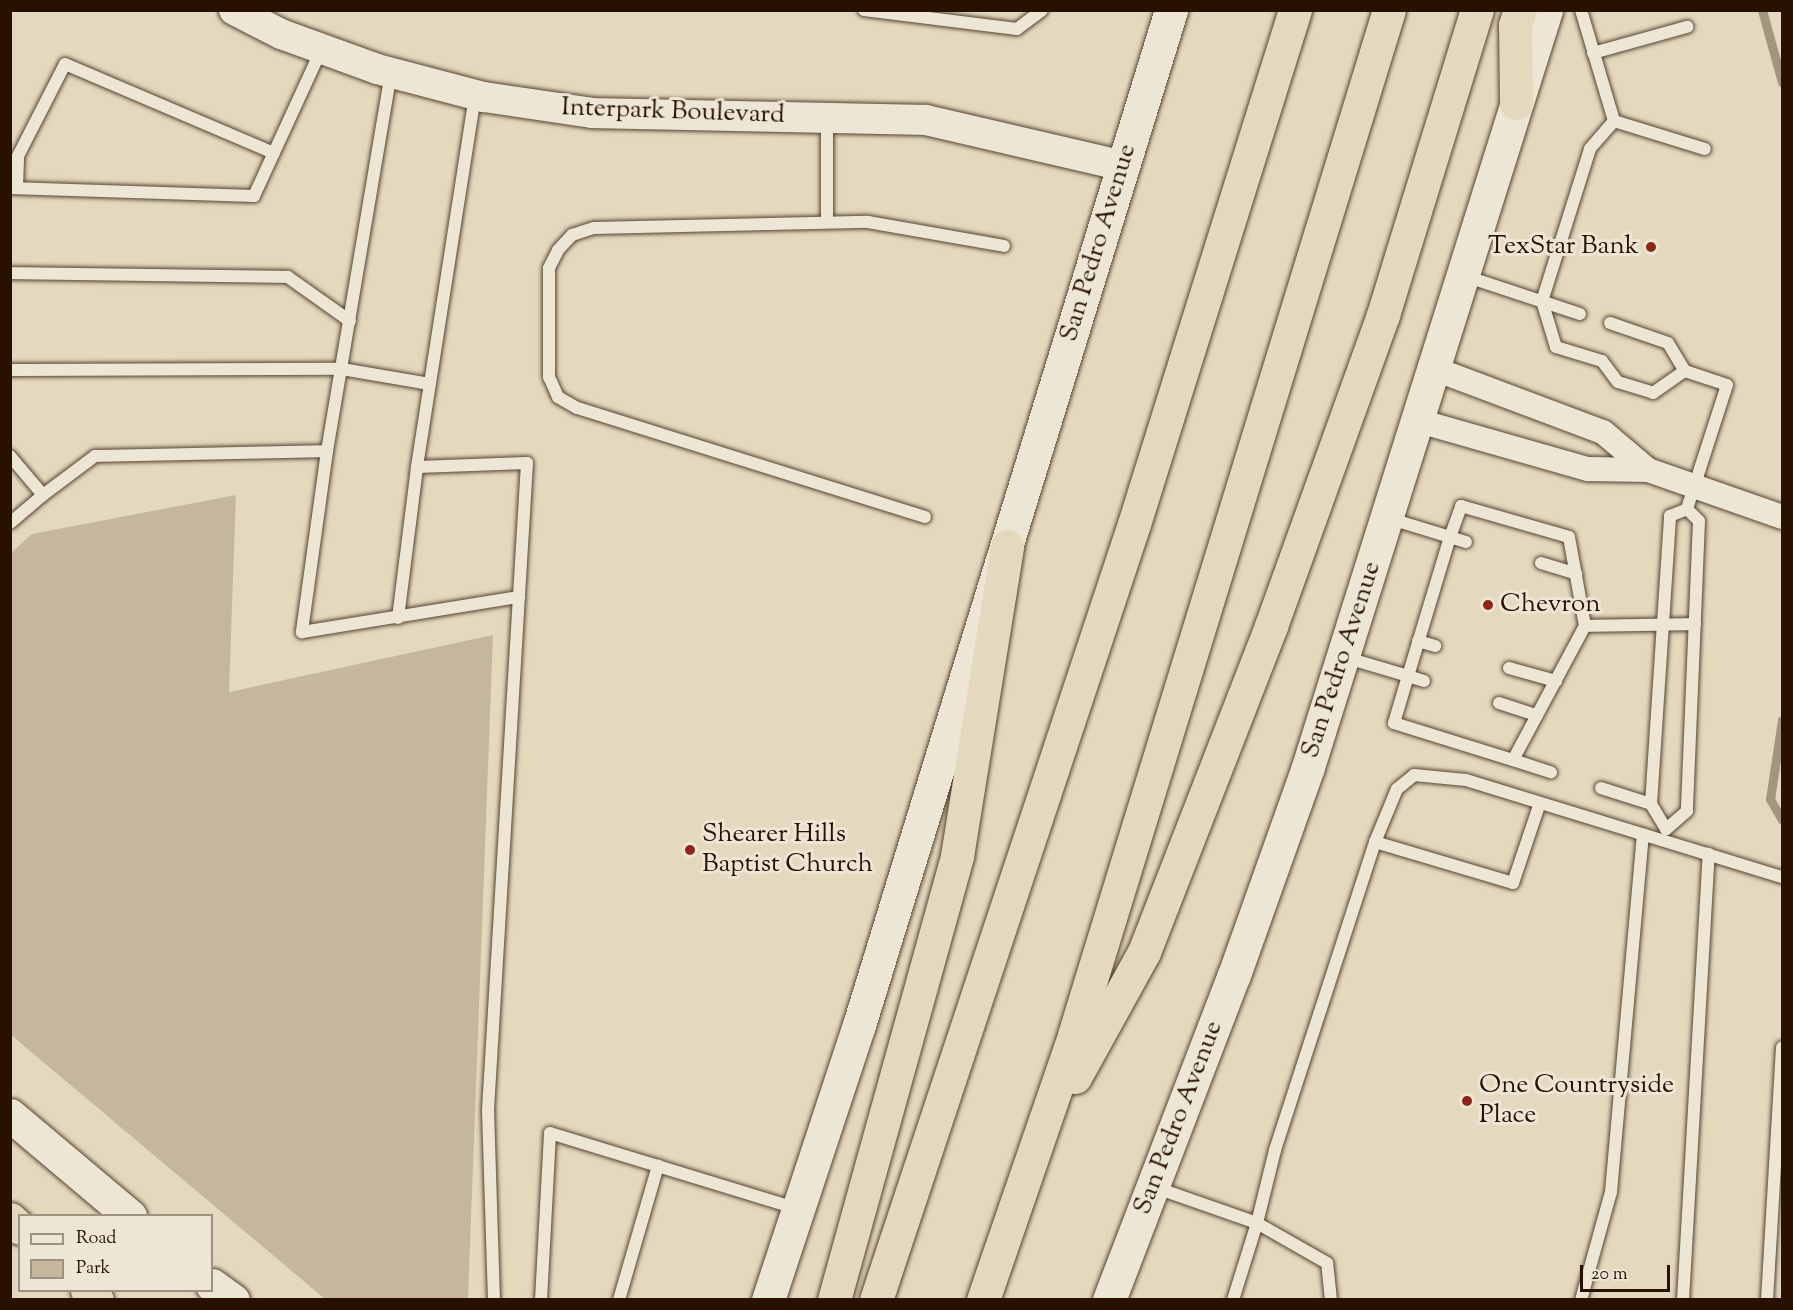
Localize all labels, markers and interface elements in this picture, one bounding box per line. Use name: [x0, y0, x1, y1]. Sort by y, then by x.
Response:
street label: Interpark Boulevard: [561, 93, 785, 131]
street label: San Pedro Avenue: [1054, 140, 1144, 346]
place label: TexStar Bank: [1488, 231, 1639, 263]
marker: TexStar Bank: [1644, 240, 1658, 254]
street label: San Pedro Avenue: [1296, 558, 1388, 762]
place label: Chevron: [1500, 589, 1601, 621]
marker: Chevron: [1481, 598, 1495, 612]
place label: Shearer Hills Baptist Church: [702, 819, 873, 880]
marker: Shearer Hills Baptist Church: [683, 843, 697, 857]
street label: San Pedro Avenue: [1128, 1017, 1230, 1219]
place label: One Countryside Place: [1479, 1070, 1674, 1132]
marker: One Countryside Place: [1460, 1094, 1474, 1108]
legend: [18, 1214, 213, 1292]
text: Road: [76, 1226, 116, 1252]
scale bar: [1583, 1253, 1673, 1291]
text: Park: [76, 1256, 110, 1282]
text: 20 m: [1591, 1262, 1628, 1288]

